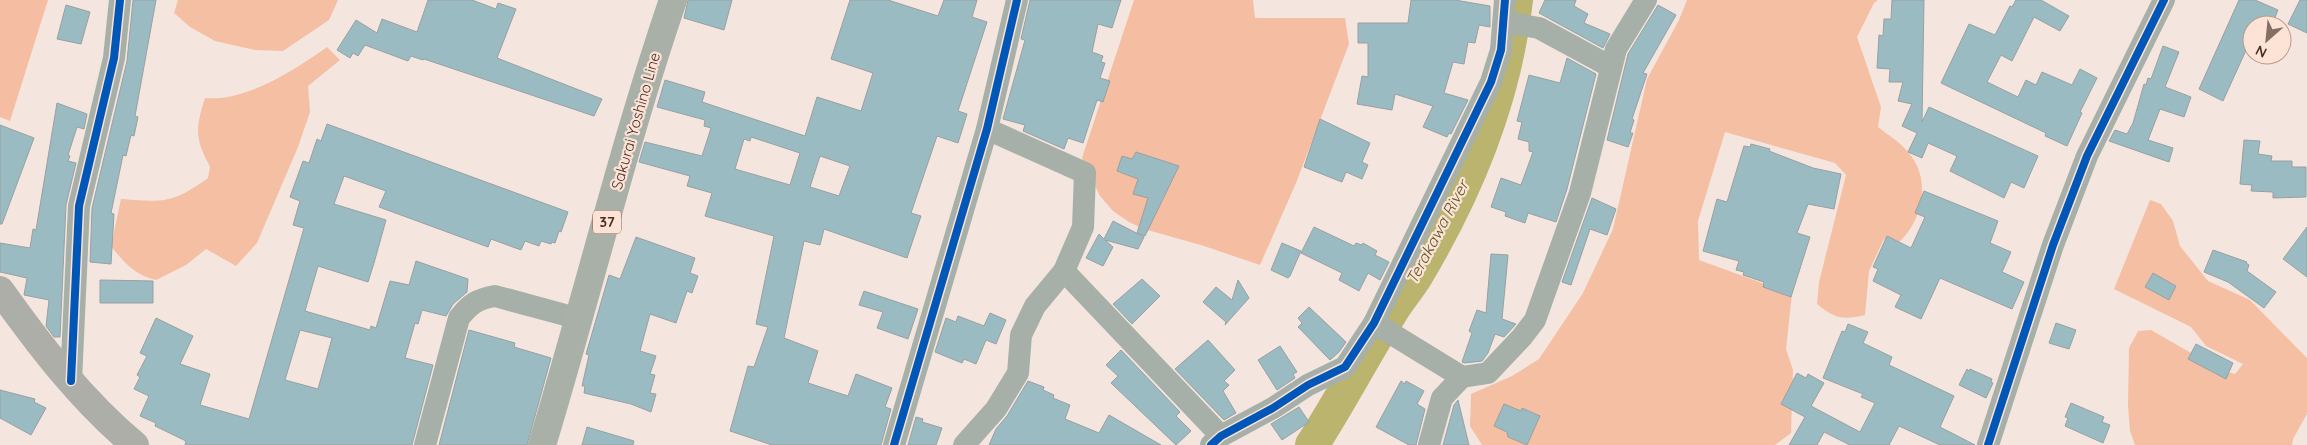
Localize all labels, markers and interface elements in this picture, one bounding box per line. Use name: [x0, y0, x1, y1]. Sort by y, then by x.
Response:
north arrow: [2242, 15, 2292, 65]
text: N: [2252, 41, 2270, 62]
street label: Sakurai Yoshino Line: [607, 50, 664, 192]
water label: Terakawa River: [1401, 175, 1474, 287]
road number: 37: [593, 210, 621, 233]

